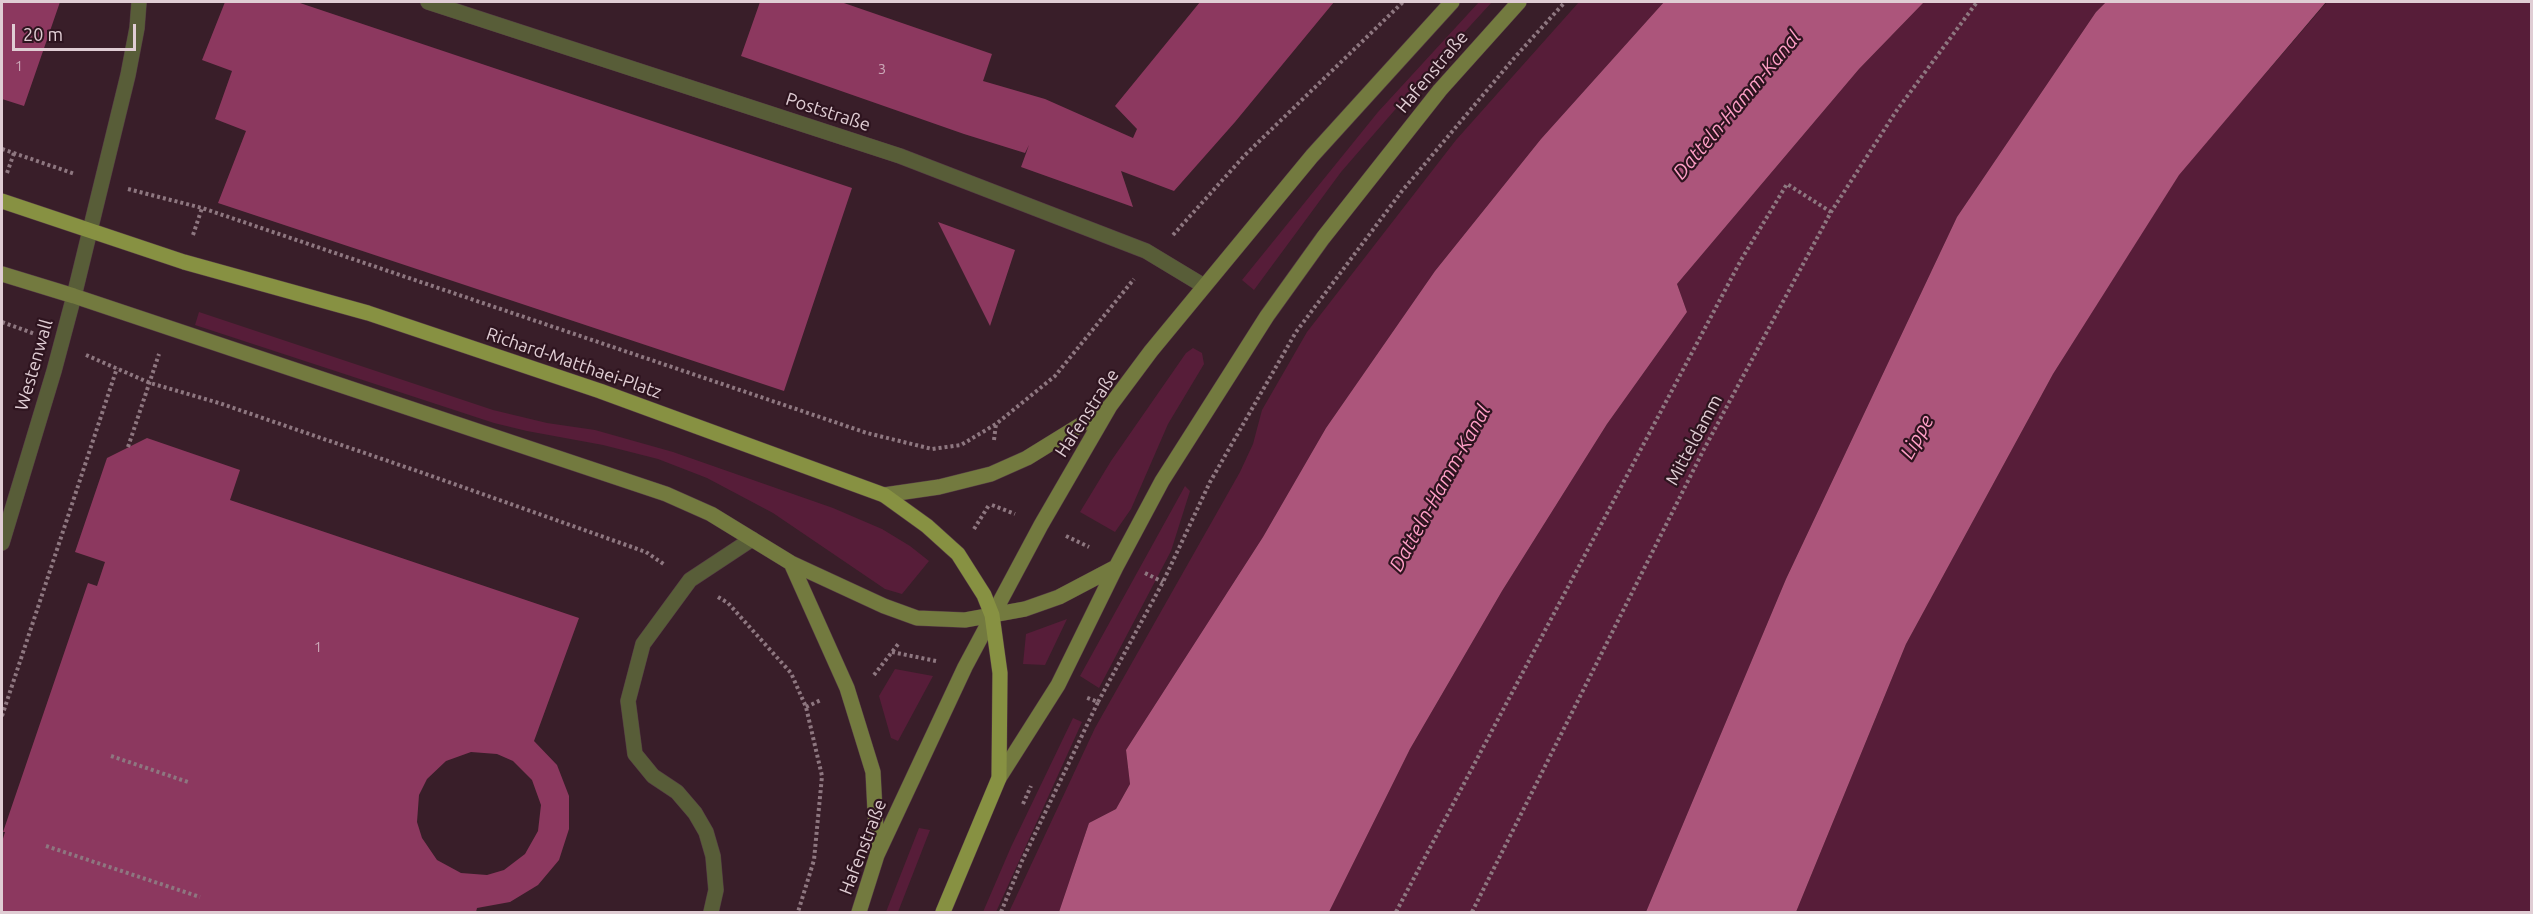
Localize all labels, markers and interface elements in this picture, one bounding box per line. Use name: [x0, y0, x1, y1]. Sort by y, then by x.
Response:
scale bar: [15, 12, 140, 50]
text: 20 m: [23, 24, 63, 44]
water label: Datteln-Hamm-Kanal: [1668, 26, 1806, 184]
street label: Hafenstraße: [1391, 27, 1473, 117]
house number: 1: [15, 57, 23, 75]
house number: 3: [878, 60, 886, 78]
street label: Poststraße: [783, 88, 873, 136]
street label: Westenwall: [11, 317, 57, 413]
street label: Richard-Matthaei-Platz: [483, 323, 665, 403]
street label: Hafenstraße: [1051, 365, 1123, 461]
street label: Mitteldamm: [1661, 391, 1727, 489]
water label: Datteln-Hamm-Kanal: [1384, 400, 1496, 576]
water label: Lippe: [1895, 411, 1939, 463]
house number: 1: [314, 638, 322, 656]
street label: Hafenstraße: [835, 796, 891, 898]

